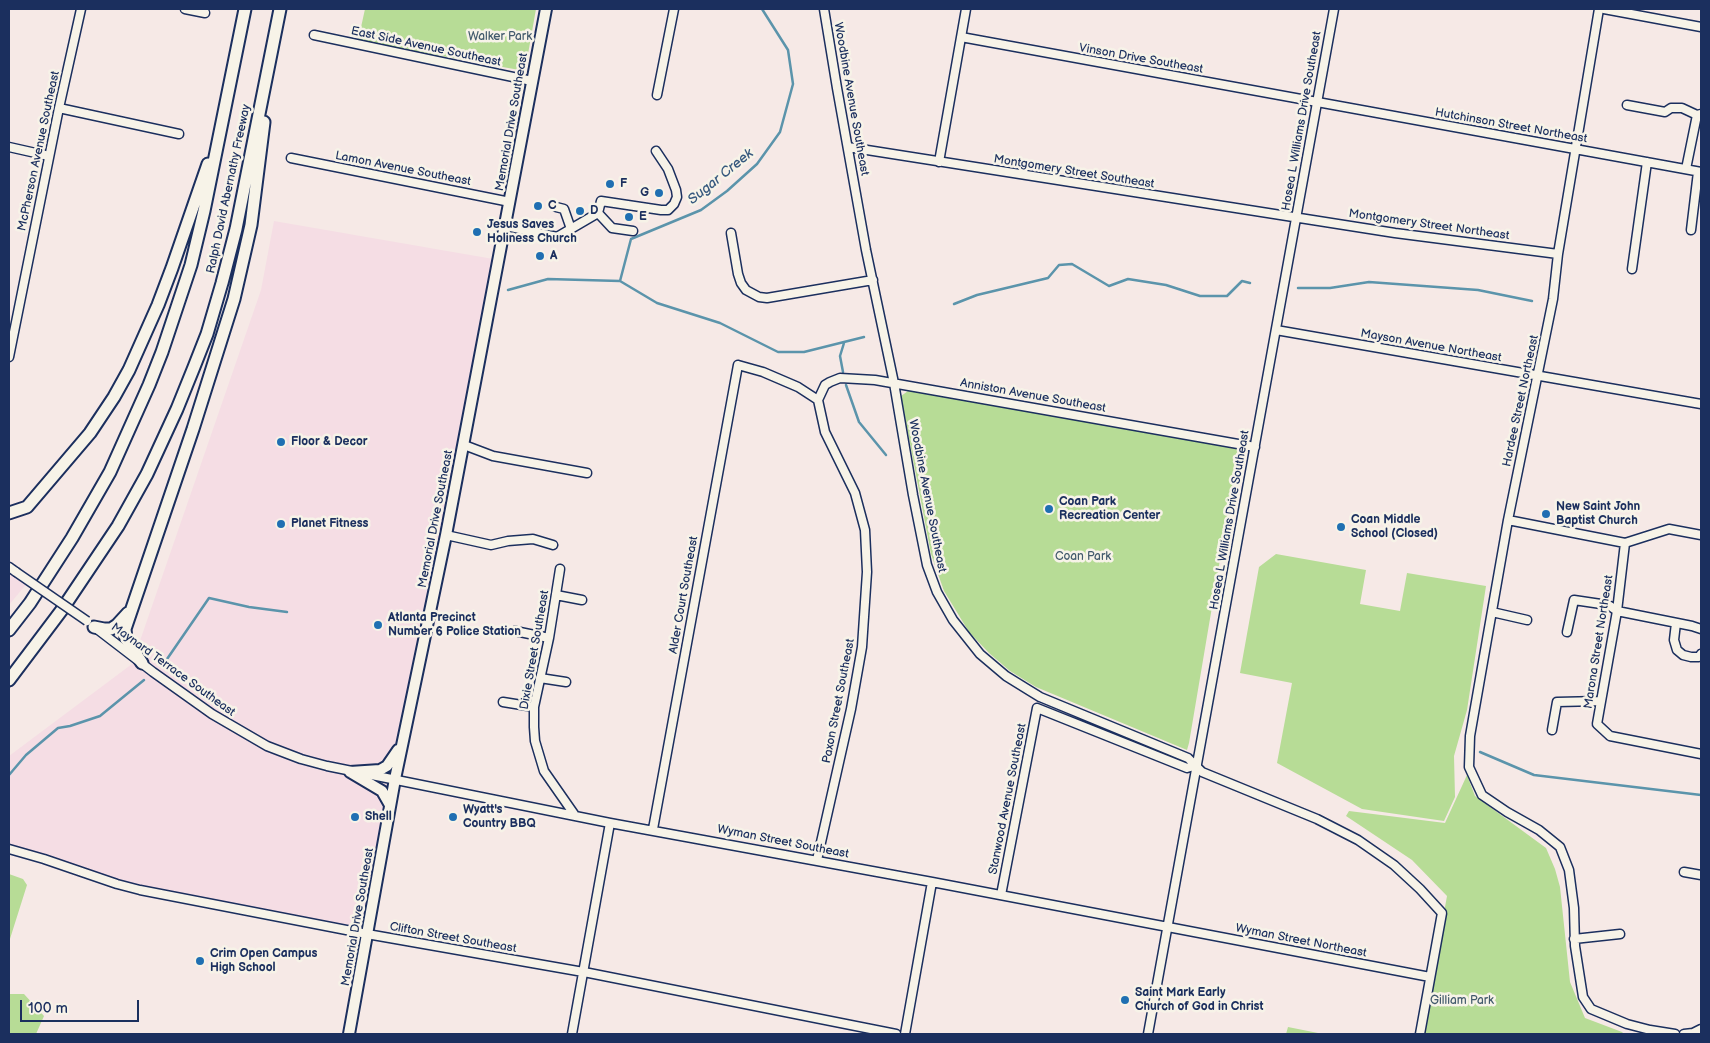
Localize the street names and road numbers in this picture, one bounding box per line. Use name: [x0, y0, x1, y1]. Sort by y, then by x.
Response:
street label: Woodbine Avenue Southeast: [830, 21, 872, 177]
street label: East Side Avenue Southeast: [350, 24, 502, 70]
street label: Hosea L Williams Drive Southeast: [1279, 30, 1325, 212]
street label: Vinson Drive Southeast: [1078, 41, 1204, 77]
street label: Memorial Drive Southeast: [493, 52, 531, 192]
street label: McPherson Avenue Southeast: [15, 70, 63, 232]
street label: Ralph David Abernathy Freeway: [204, 103, 254, 275]
street label: Hutchinson Street Northeast: [1434, 105, 1588, 147]
street label: Lamon Avenue Southeast: [334, 149, 472, 189]
street label: Montgomery Street Southeast: [993, 152, 1155, 192]
street label: Montgomery Street Northeast: [1348, 207, 1510, 243]
street label: Mayson Avenue Northeast: [1359, 327, 1503, 365]
street label: Hardee Street Northeast: [1500, 334, 1542, 468]
street label: Anniston Avenue Southeast: [959, 376, 1107, 416]
street label: Woodbine Avenue Southeast: [905, 418, 949, 574]
street label: Hosea L Williams Drive Southeast: [1207, 429, 1253, 611]
street label: Memorial Drive Southeast: [416, 449, 456, 589]
street label: Alder Court Southeast: [667, 535, 701, 655]
street label: Marona Street Northeast: [1581, 574, 1617, 710]
street label: Dixie Street Southeast: [517, 589, 553, 711]
street label: Maynard Terrace Southeast: [108, 620, 238, 720]
street label: Paxon Street Southeast: [820, 637, 858, 765]
street label: Stanwood Avenue Southeast: [986, 722, 1030, 876]
street label: Wyman Street Southeast: [716, 822, 850, 862]
street label: Memorial Drive Southeast: [339, 847, 377, 987]
street label: Clifton Street Southeast: [388, 920, 518, 956]
street label: Wyman Street Northeast: [1234, 921, 1368, 961]

